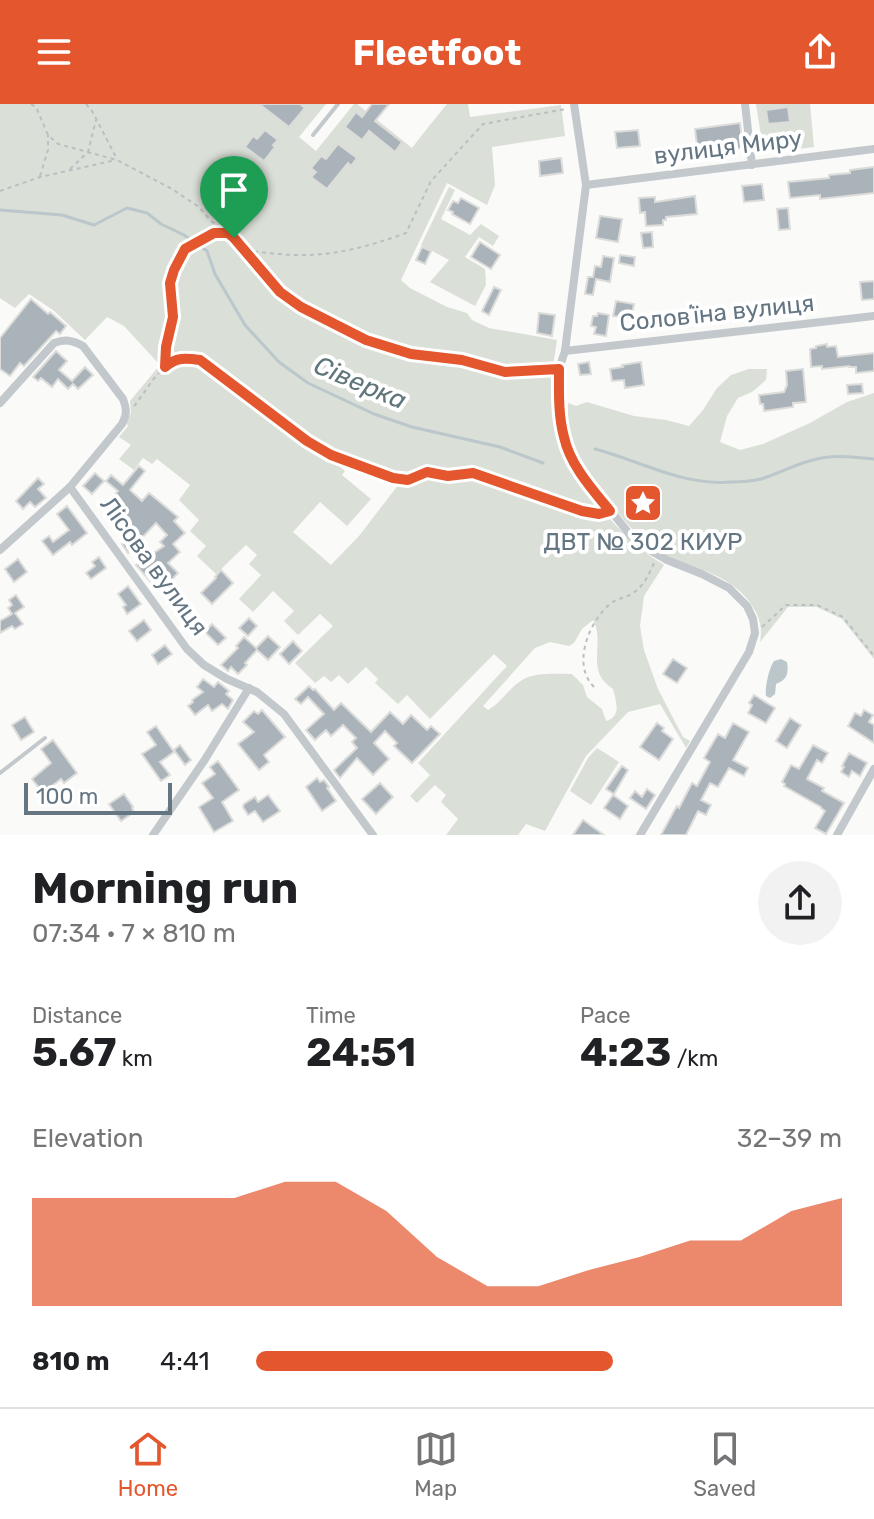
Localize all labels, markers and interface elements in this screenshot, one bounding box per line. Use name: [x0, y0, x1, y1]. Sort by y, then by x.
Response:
icon: menu: [32, 30, 76, 74]
icon: share: [798, 30, 842, 74]
text: Fleetfoot: [353, 31, 521, 74]
street label: вулиця Миру: [652, 124, 804, 170]
pin: [200, 156, 268, 238]
icon: arrive: [212, 168, 256, 212]
street label: Соловʼїна вулиця: [618, 289, 816, 337]
water label: Сіверка: [309, 350, 411, 416]
place icon: ДВТ № 302 КИУР: [622, 482, 664, 524]
street label: Лісова вулиця: [94, 491, 214, 641]
place label: ДВТ № 302 КИУР: [544, 528, 742, 556]
scale bar: [24, 779, 172, 815]
text: 100 m: [36, 783, 98, 810]
button: share: [758, 861, 842, 945]
text: Morning run: [32, 862, 298, 914]
text: 07:34 · 7 × 810 m: [32, 918, 236, 949]
text: Distance: [32, 1002, 122, 1029]
text: Time: [306, 1002, 356, 1029]
text: Pace: [580, 1002, 631, 1029]
text: 5.67: [32, 1029, 116, 1076]
text: 24:51: [306, 1029, 416, 1076]
text: 4:23: [580, 1029, 671, 1076]
text: km: [116, 1045, 153, 1072]
text: /km: [671, 1045, 718, 1072]
text: Elevation: [32, 1123, 143, 1154]
text: 32–39 m: [737, 1123, 842, 1154]
text: 810 m: [32, 1346, 110, 1377]
text: 4:41: [160, 1346, 210, 1377]
tab: Home: [118, 1427, 178, 1502]
tab: Map: [414, 1427, 458, 1502]
tab: Saved: [693, 1427, 756, 1502]

